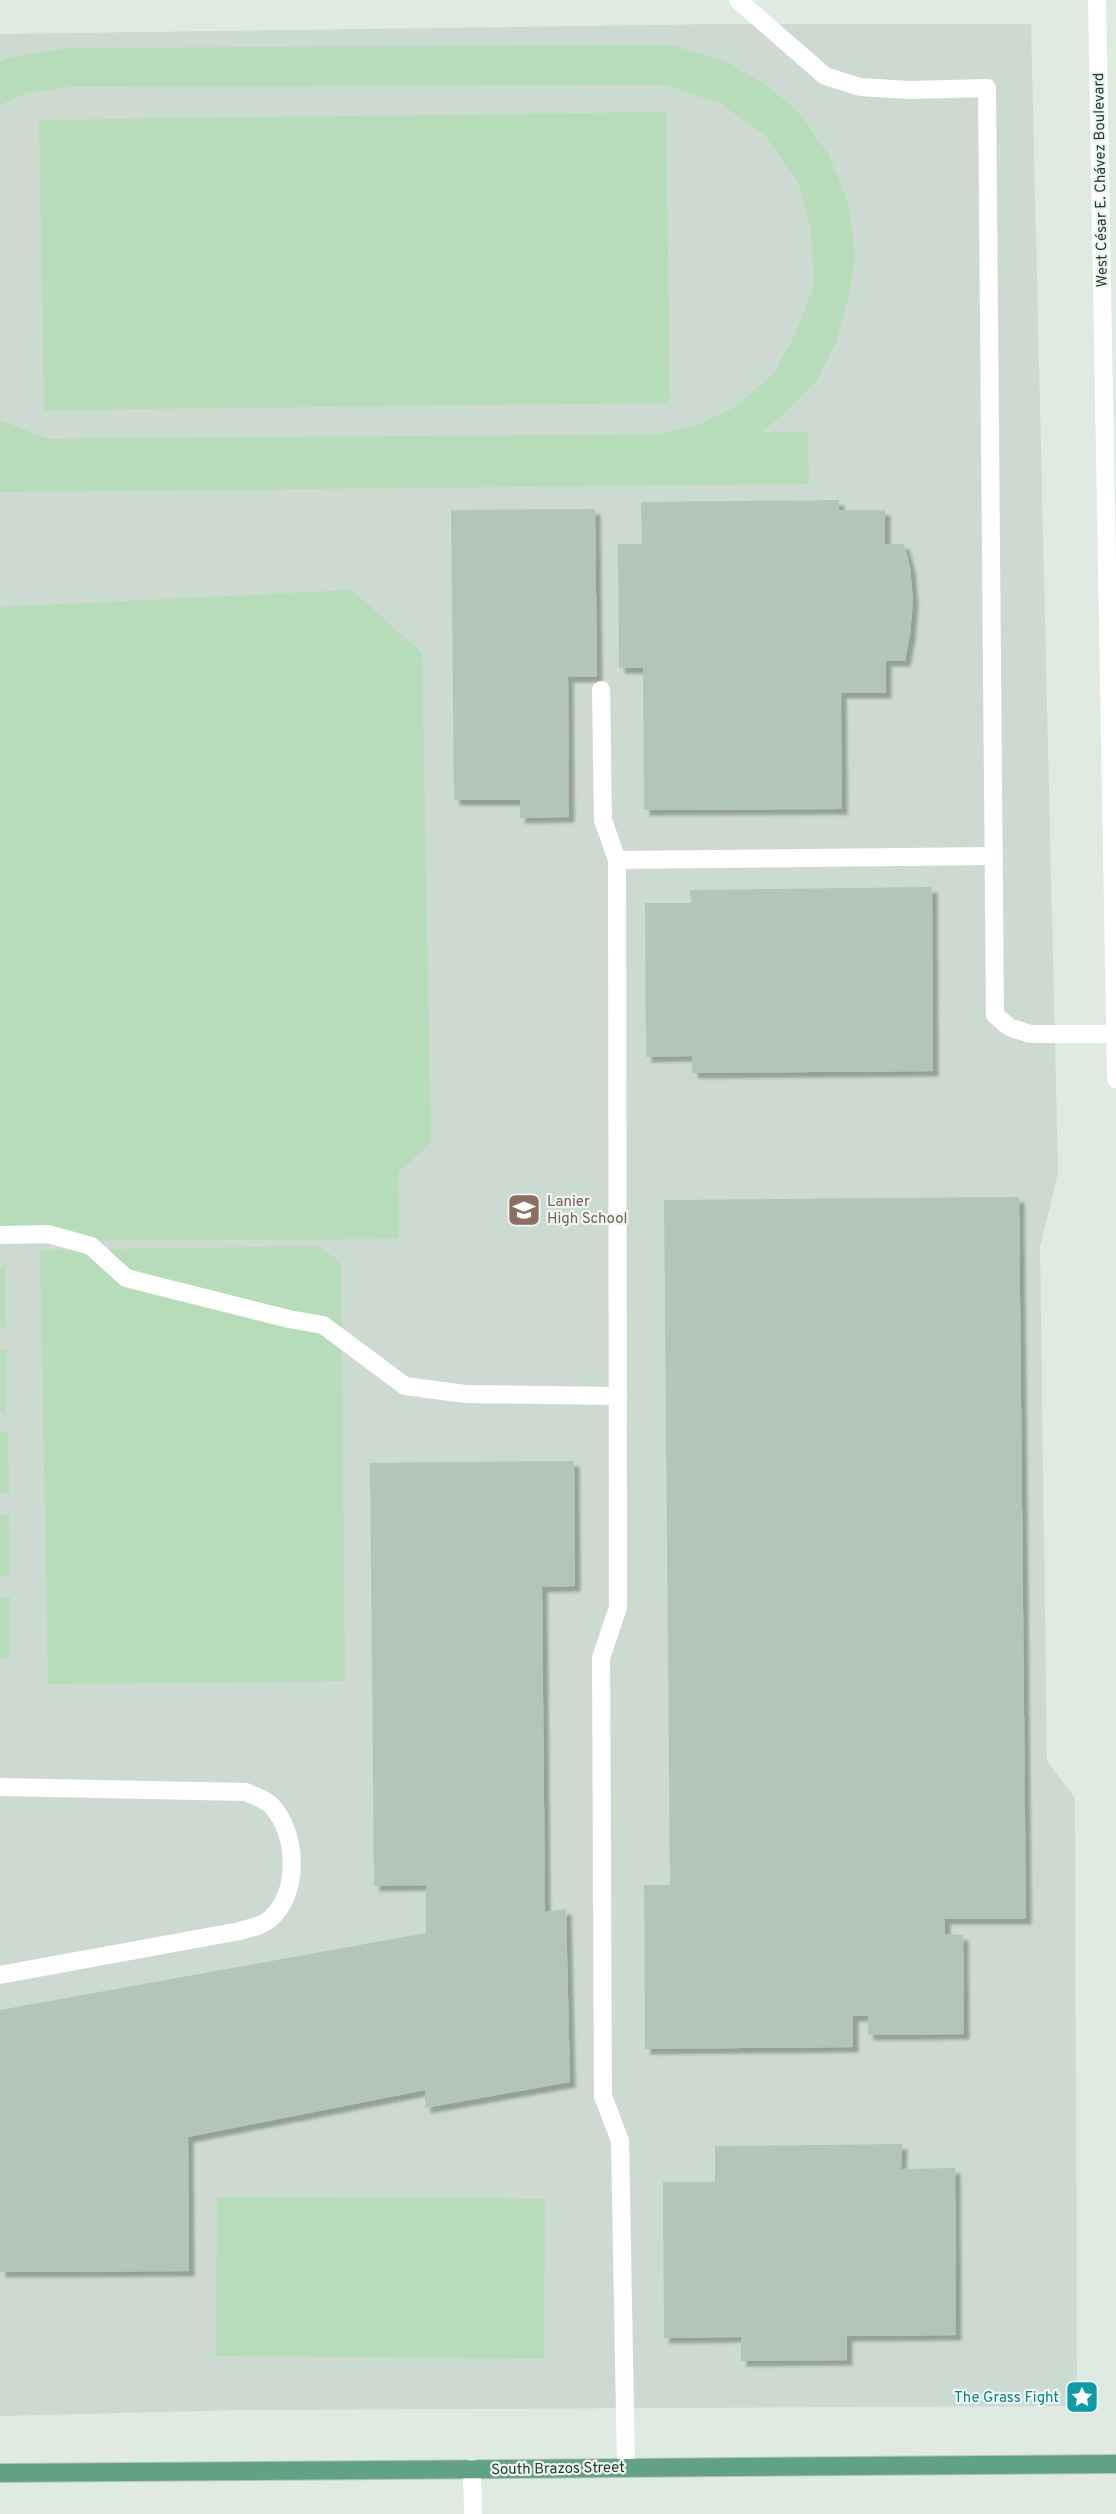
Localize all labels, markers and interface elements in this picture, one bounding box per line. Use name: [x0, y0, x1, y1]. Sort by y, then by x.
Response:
street label: West César E. Chávez Boulevard: [1090, 73, 1113, 287]
school or university icon: Lanier High School: [506, 1192, 542, 1228]
place label: Lanier High School: [547, 1193, 628, 1229]
place icon: The Grass Fight: [1064, 2379, 1100, 2415]
place label: The Grass Fight: [954, 2389, 1059, 2408]
street label: South Brazos Street: [491, 2459, 625, 2480]

